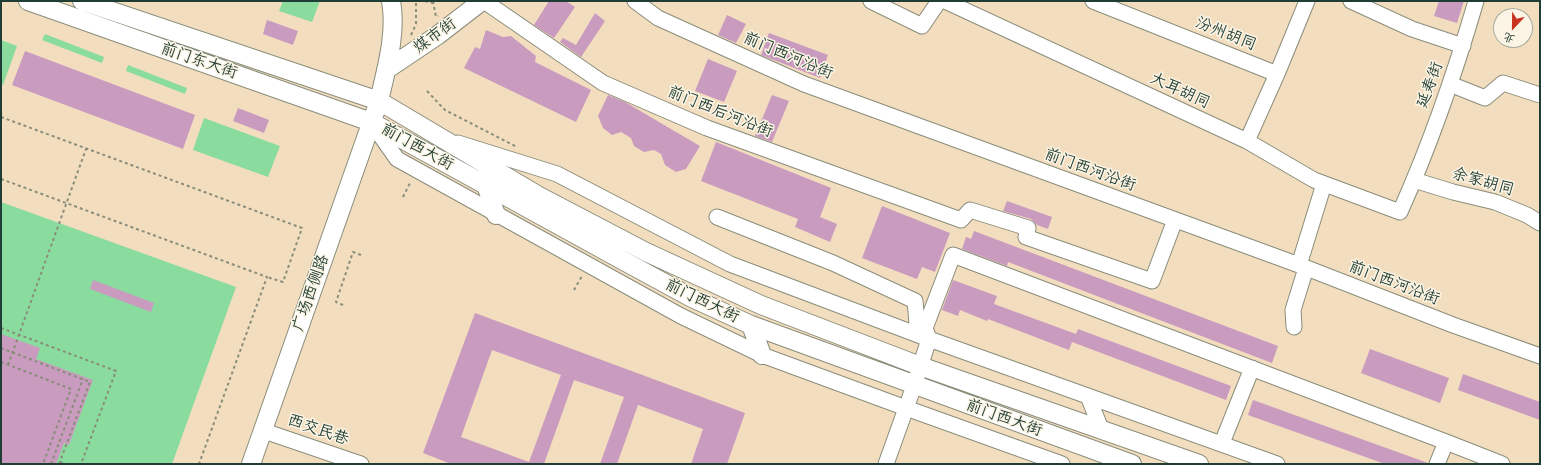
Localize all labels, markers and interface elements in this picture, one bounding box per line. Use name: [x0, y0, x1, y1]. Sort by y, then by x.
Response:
north arrow: [1493, 8, 1533, 48]
street label: 汾州胡同: [1193, 13, 1259, 55]
street label: 煤市街: [410, 14, 460, 58]
street label: 前门西河沿街: [740, 28, 836, 84]
text: 北: [1501, 30, 1517, 47]
street label: 前门东大街: [158, 39, 240, 83]
street label: 延寿街: [1413, 59, 1447, 111]
street label: 大耳胡同: [1147, 69, 1213, 113]
street label: 前门西后河沿街: [664, 82, 776, 142]
street label: 前门西大街: [377, 119, 457, 175]
street label: 前门西河沿街: [1042, 145, 1138, 195]
street label: 余家胡同: [1450, 164, 1516, 200]
street label: 广场西侧路: [289, 252, 333, 334]
street label: 前门西河沿街: [1346, 257, 1442, 309]
street label: 前门西大街: [662, 275, 742, 327]
street label: 前门西大街: [963, 395, 1045, 441]
street label: 西交民巷: [285, 411, 351, 449]

